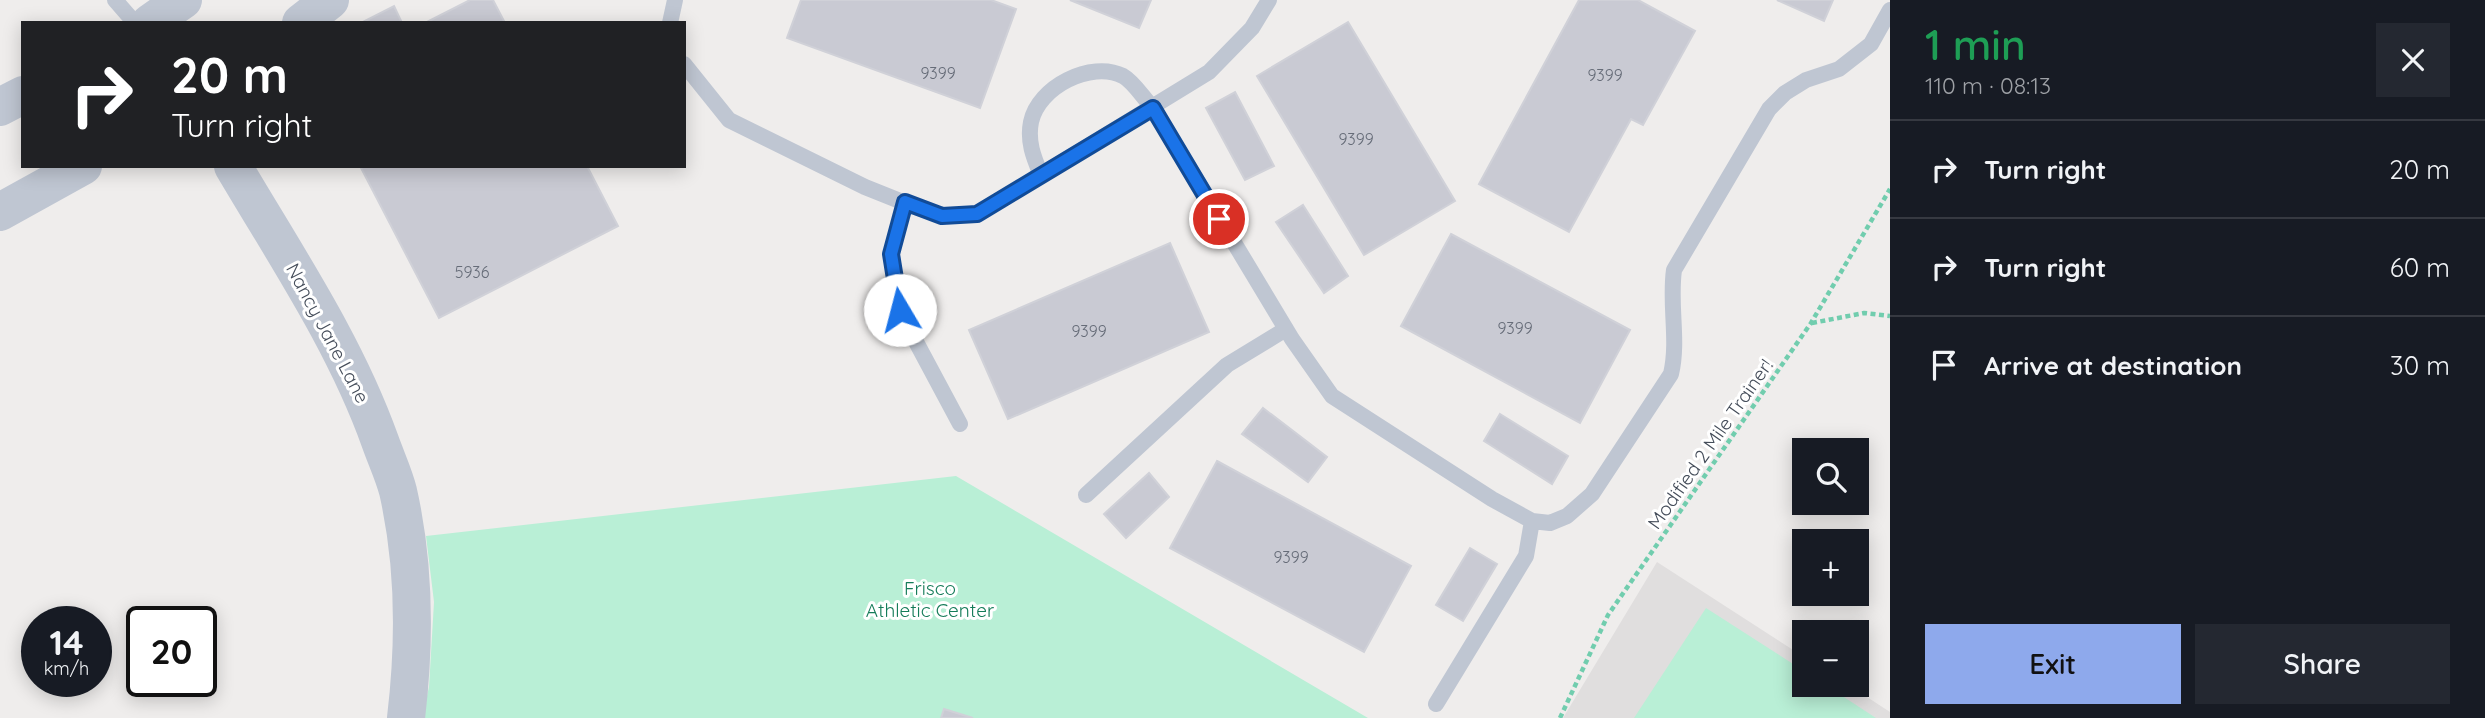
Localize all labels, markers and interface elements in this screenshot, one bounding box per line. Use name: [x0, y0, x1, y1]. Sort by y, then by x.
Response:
text: 1 min: [1925, 18, 2026, 71]
button: close: [2376, 23, 2450, 97]
text: 20 m: [171, 44, 288, 105]
icon: right: [56, 49, 147, 140]
house number: 9399: [920, 63, 956, 83]
house number: 9399: [1587, 65, 1623, 85]
text: 110 m · 08:13: [1925, 71, 2051, 100]
text: Turn right: [171, 105, 312, 145]
house number: 9399: [1338, 129, 1374, 149]
icon: right: [1925, 150, 1963, 188]
text: Turn right: [1984, 153, 2106, 186]
text: 20 m: [2389, 153, 2450, 186]
pin: [1189, 189, 1249, 249]
icon: arrive: [1200, 200, 1238, 238]
icon: right: [1925, 248, 1963, 286]
text: Turn right: [1984, 251, 2106, 284]
text: 60 m: [2390, 251, 2450, 284]
street label: Nancy Jane Lane: [281, 259, 375, 407]
house number: 5936: [455, 262, 490, 282]
position arrow: [863, 273, 937, 347]
house number: 9399: [1497, 318, 1533, 338]
house number: 9399: [1071, 321, 1107, 341]
icon: arrive: [1925, 346, 1963, 384]
text: Arrive at destination: [1984, 349, 2242, 382]
text: 30 m: [2390, 349, 2450, 382]
street label: Modified 2 Mile Trainer!: [1642, 354, 1778, 534]
map controls: [1792, 438, 1869, 697]
button: search: [1792, 438, 1869, 515]
button: +: [1792, 529, 1869, 606]
house number: 9399: [1273, 547, 1309, 567]
park label: Frisco Athletic Center: [866, 576, 995, 622]
speed limit sign: 20: [126, 606, 217, 697]
text: 14: [49, 620, 84, 664]
button: −: [1792, 620, 1869, 697]
button: Exit: [1925, 624, 2181, 704]
button: Share: [2195, 624, 2450, 704]
text: km/h: [44, 657, 89, 680]

